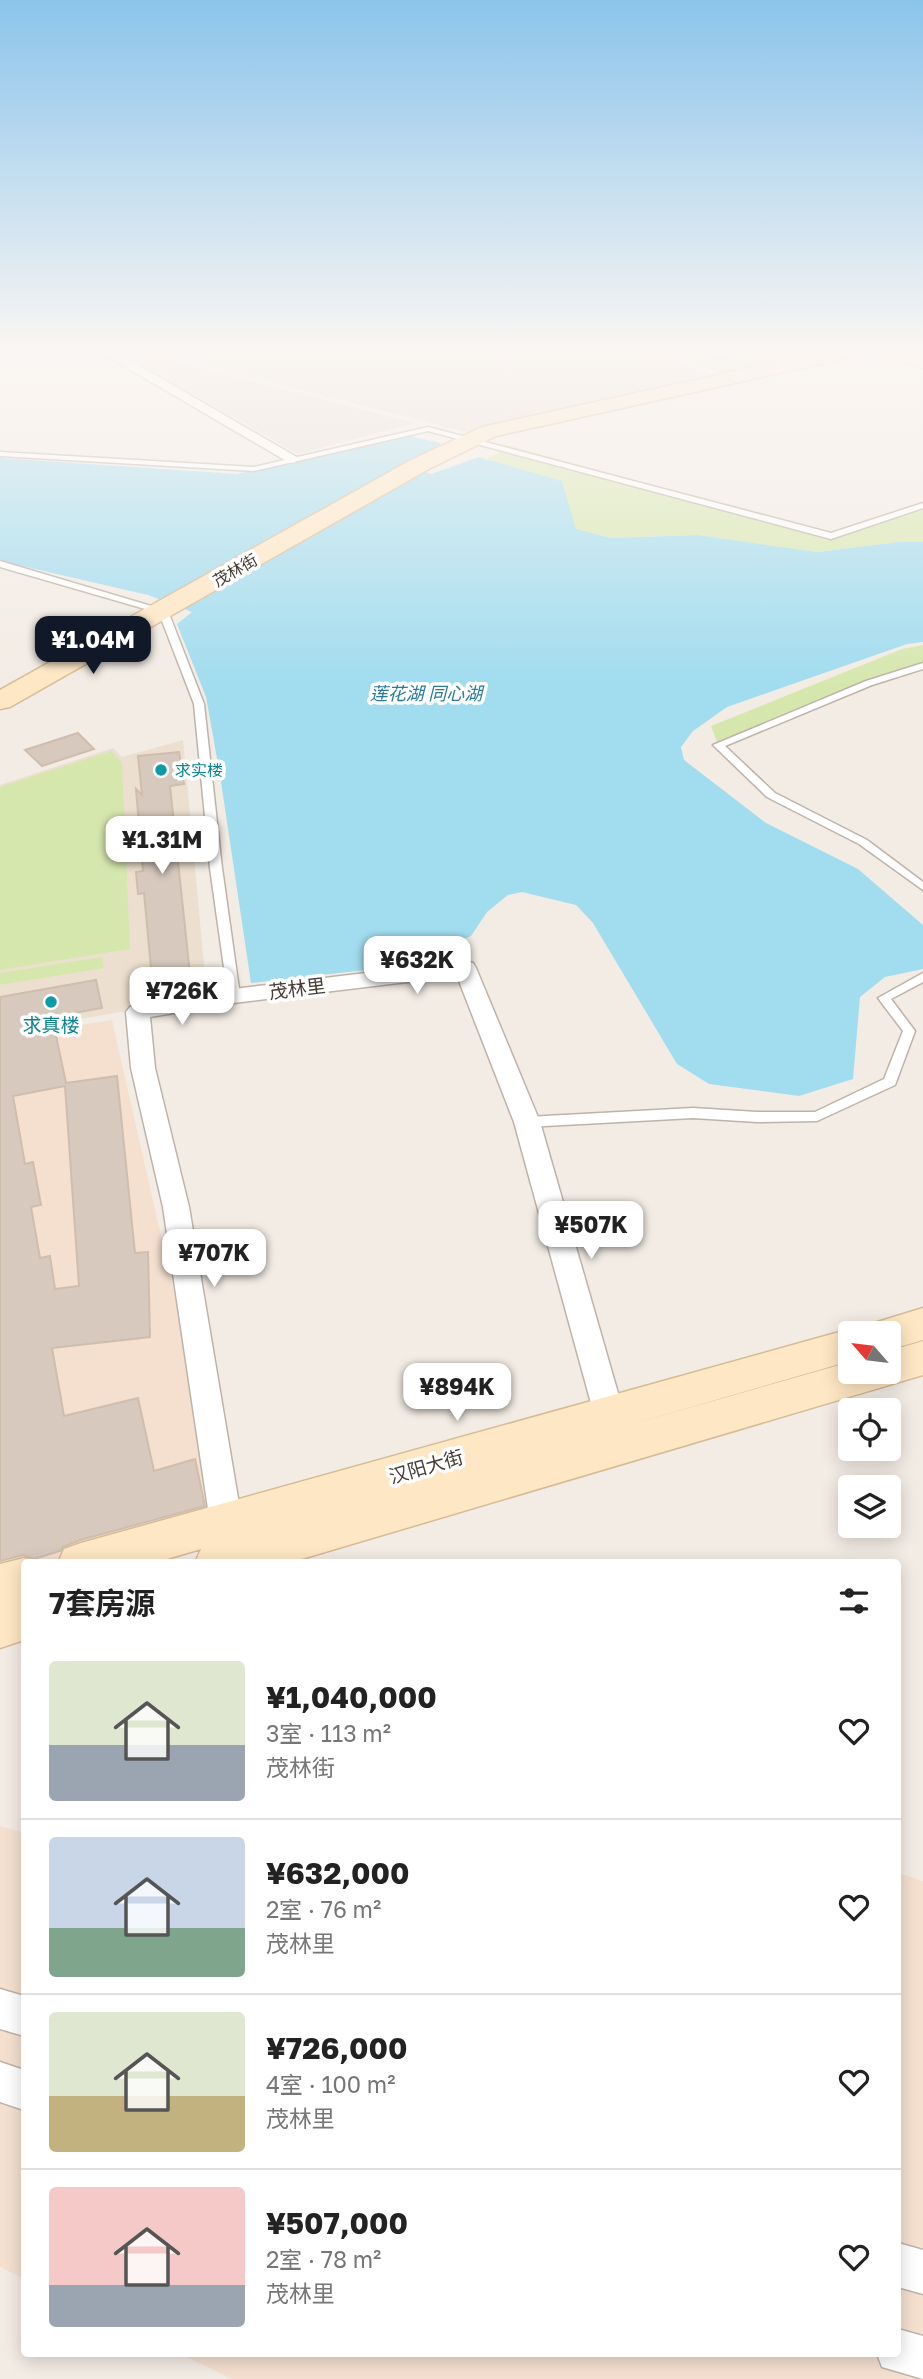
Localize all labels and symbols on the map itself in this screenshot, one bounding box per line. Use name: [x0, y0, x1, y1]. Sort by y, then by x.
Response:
street label: 茂林街: [209, 549, 261, 591]
pin: ¥1.04M: [36, 616, 150, 676]
water label: 莲花湖 同心湖: [370, 682, 485, 704]
place label: 求实楼: [175, 760, 223, 780]
marker: 求实楼: [153, 762, 169, 778]
pin: ¥1.31M: [105, 816, 219, 876]
pin: ¥632K: [368, 936, 466, 996]
pin: ¥726K: [133, 968, 231, 1027]
street label: 茂林里: [267, 973, 327, 1003]
marker: 求真楼: [43, 994, 59, 1010]
place label: 求真楼: [22, 1013, 80, 1036]
pin: ¥507K: [542, 1202, 640, 1261]
pin: ¥707K: [165, 1230, 263, 1289]
north arrow: [838, 1321, 901, 1384]
pin: ¥894K: [408, 1364, 506, 1423]
street label: 汉阳大街: [386, 1444, 466, 1488]

